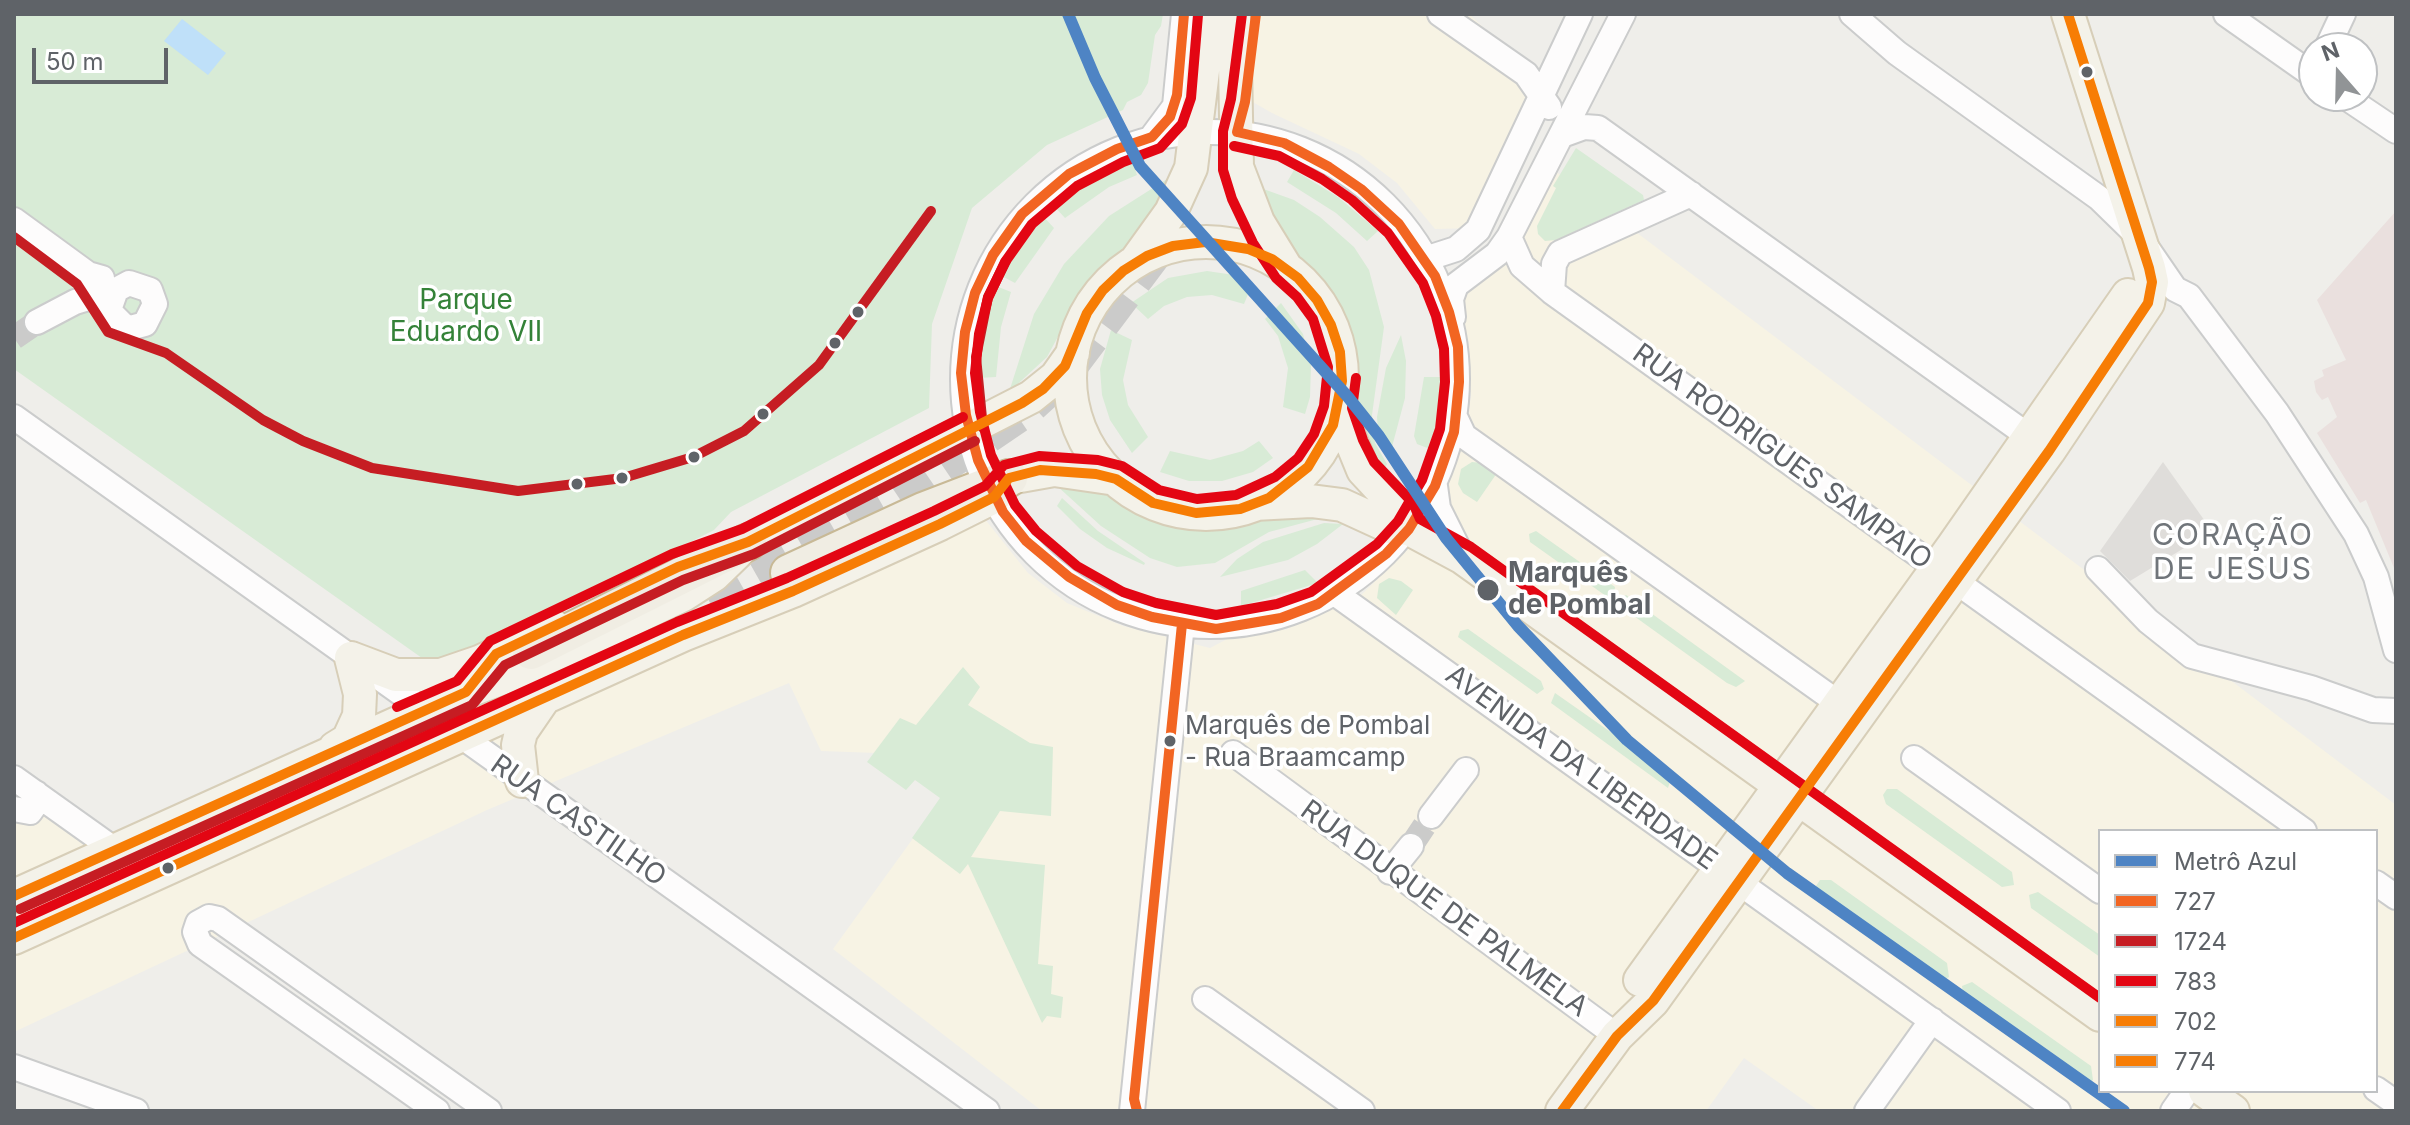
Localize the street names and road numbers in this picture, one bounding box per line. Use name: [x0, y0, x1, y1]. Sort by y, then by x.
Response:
street label: RUA RODRIGUES SAMPAIO: [1626, 337, 1938, 577]
street label: AVENIDA DA LIBERDADE: [1439, 658, 1723, 878]
street label: RUA CASTILHO: [484, 748, 672, 894]
street label: RUA DUQUE DE PALMELA: [1294, 794, 1594, 1024]

